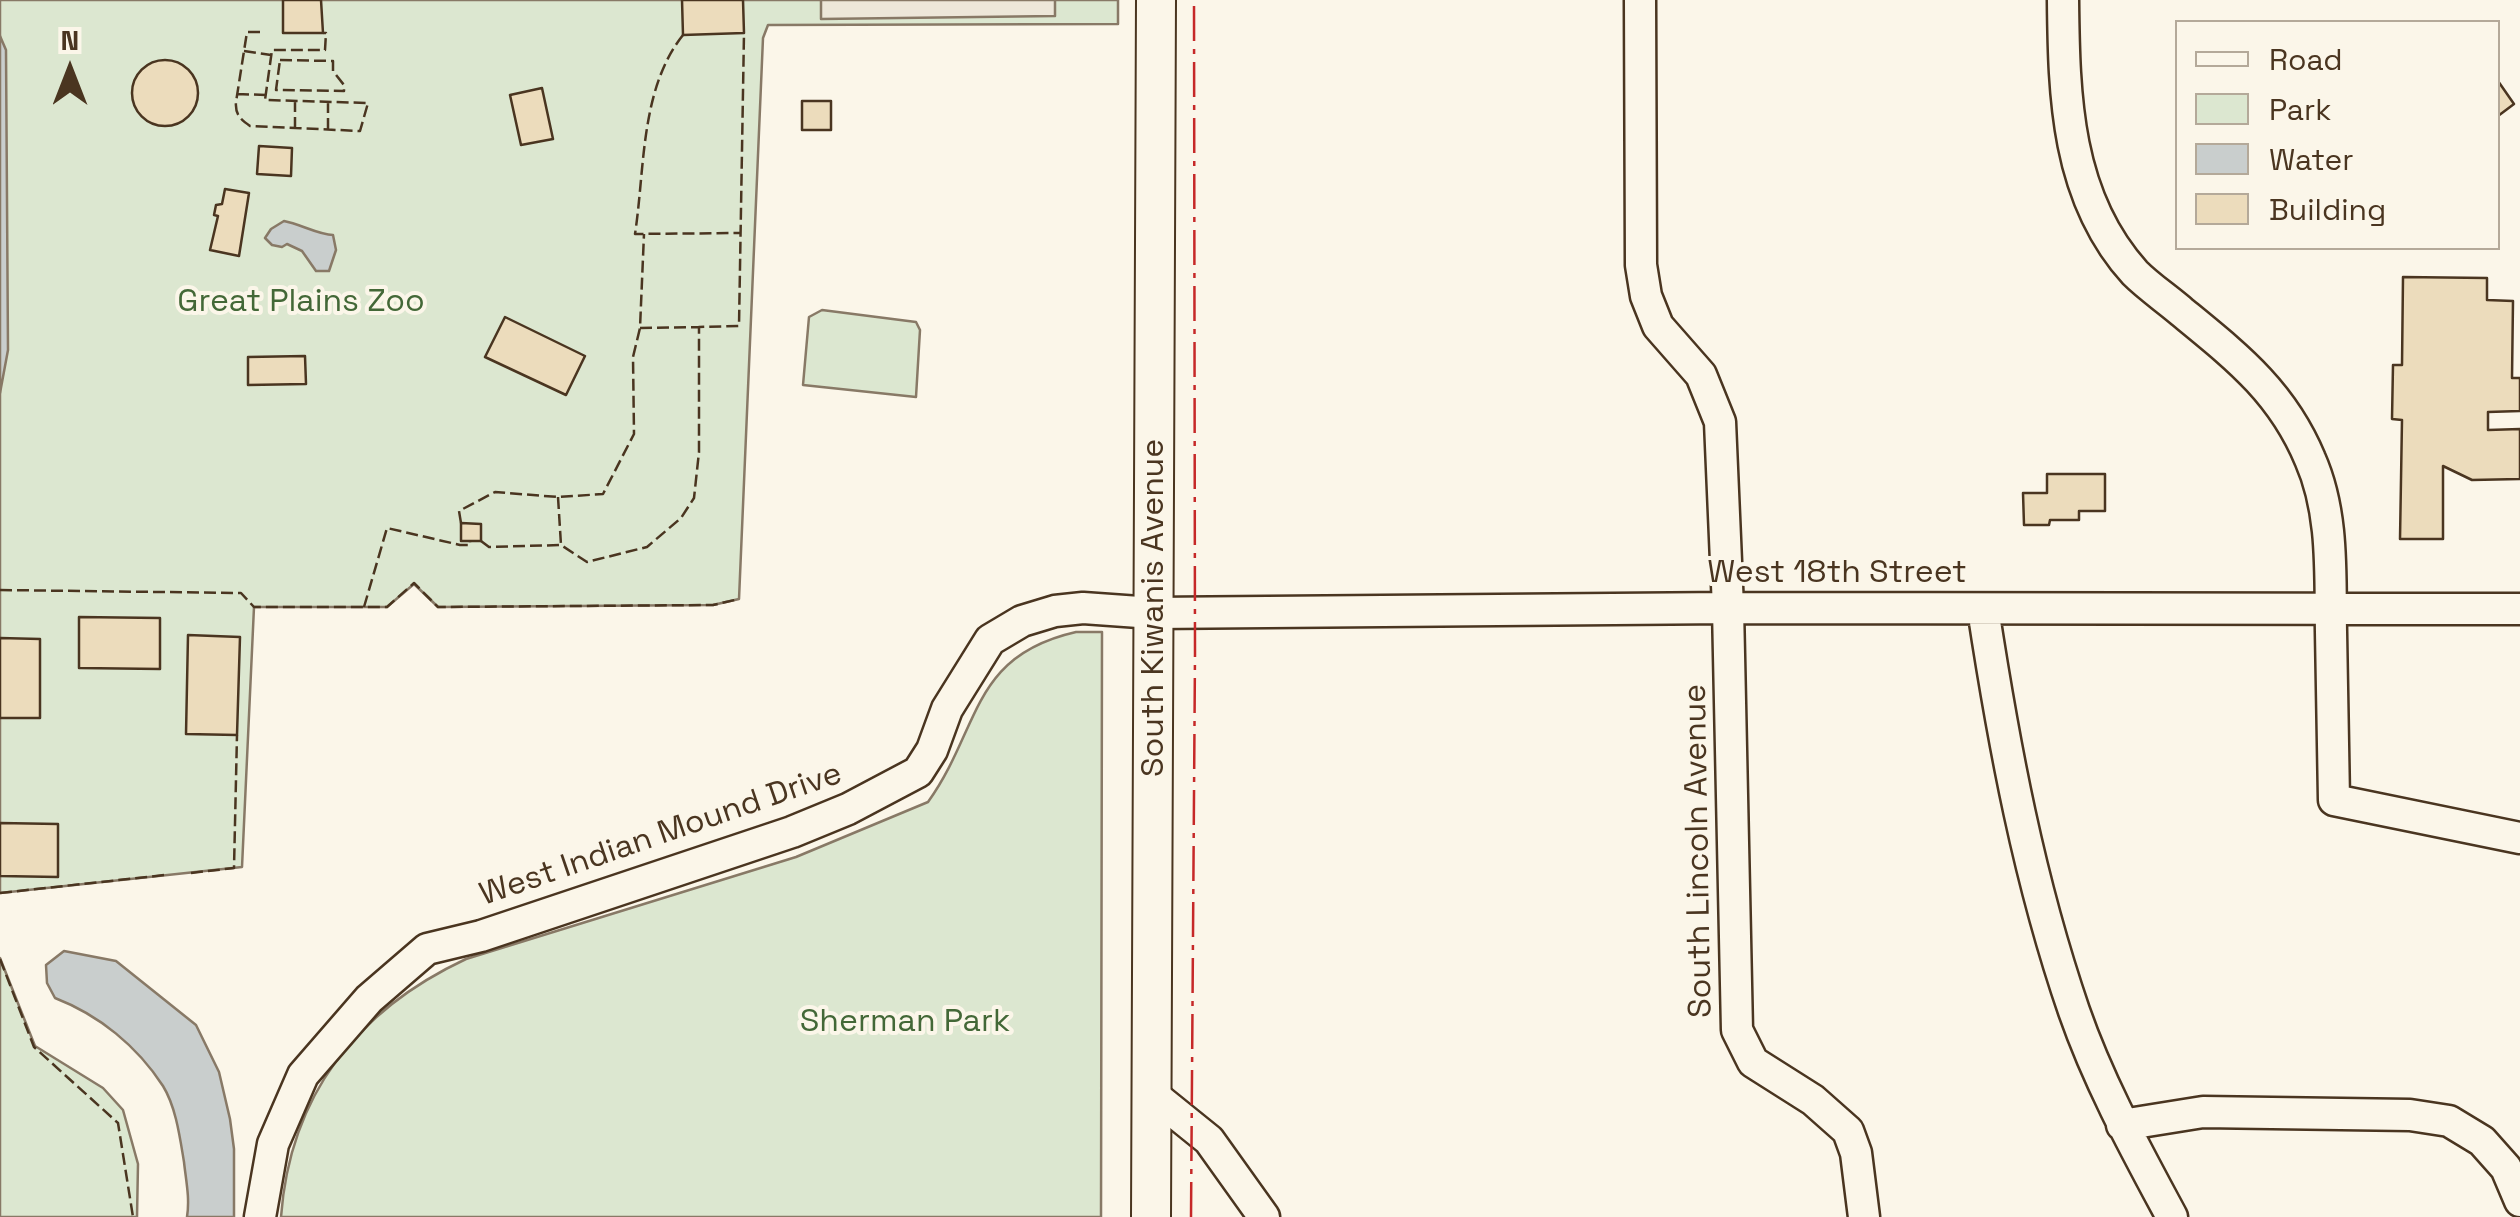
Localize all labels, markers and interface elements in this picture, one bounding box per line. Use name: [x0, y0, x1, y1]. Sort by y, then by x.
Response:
north arrow: [20, 20, 120, 120]
legend: [2175, 20, 2500, 250]
text: N: [61, 22, 79, 58]
text: Road: [2269, 40, 2343, 79]
text: Park: [2269, 90, 2331, 129]
text: Water: [2269, 140, 2354, 179]
text: Building: [2269, 190, 2386, 229]
park label: Great Plains Zoo: [177, 283, 425, 321]
street label: South Kiwanis Avenue: [1135, 439, 1173, 777]
street label: West 18th Street: [1707, 554, 1967, 592]
street label: South Lincoln Avenue: [1677, 684, 1721, 1018]
street label: West Indian Mound Drive: [475, 755, 847, 915]
park label: Sherman Park: [800, 1003, 1010, 1041]

